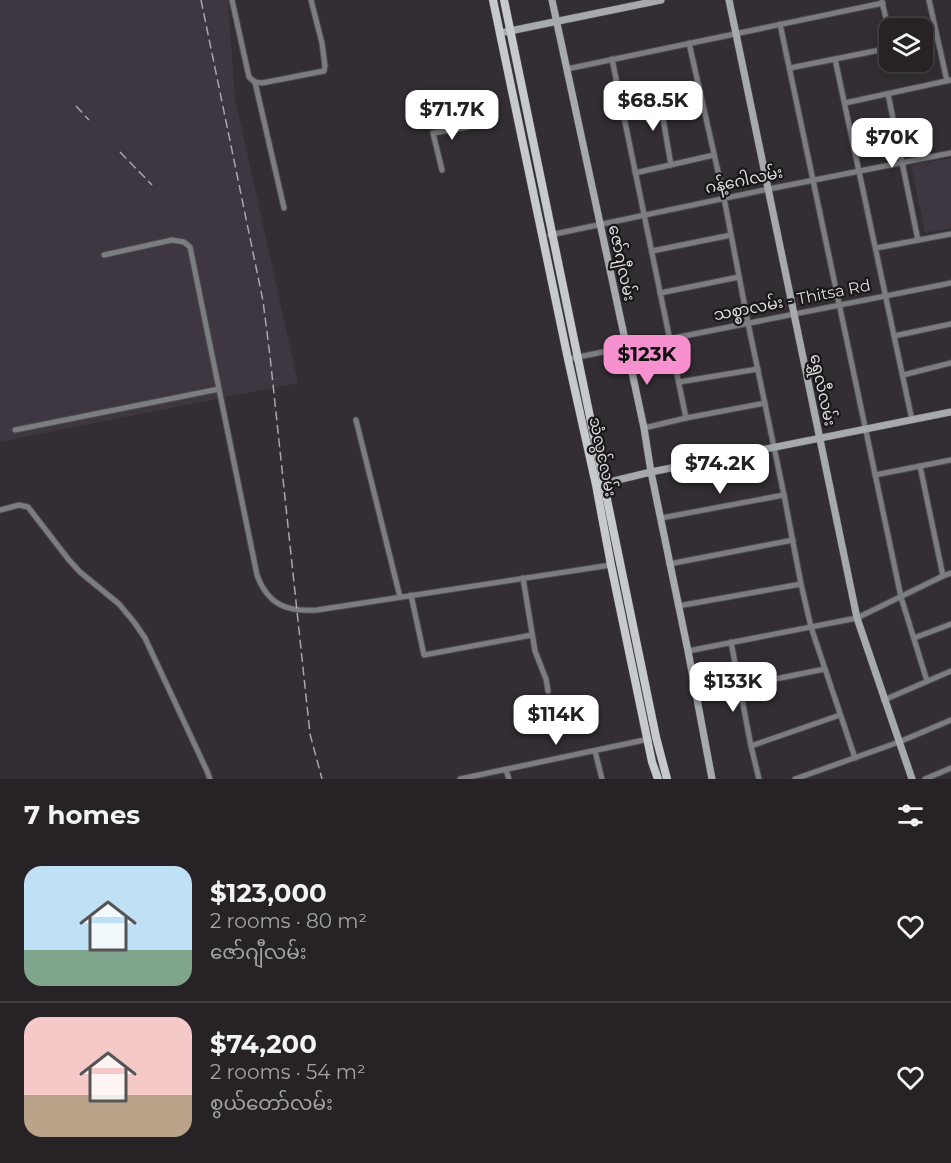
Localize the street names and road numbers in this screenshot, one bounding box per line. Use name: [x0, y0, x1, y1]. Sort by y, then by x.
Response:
street label: ဂန့်ဂေါလမ်း: [703, 161, 785, 201]
street label: ဇော်ဂျီလမ်း: [601, 223, 641, 304]
street label: သစ္စာလမ်း - Thitsa Rd: [712, 273, 873, 329]
street label: ရွှေလီလမ်း: [802, 352, 842, 429]
street label: သံလွင်လမ်း: [581, 415, 623, 499]

